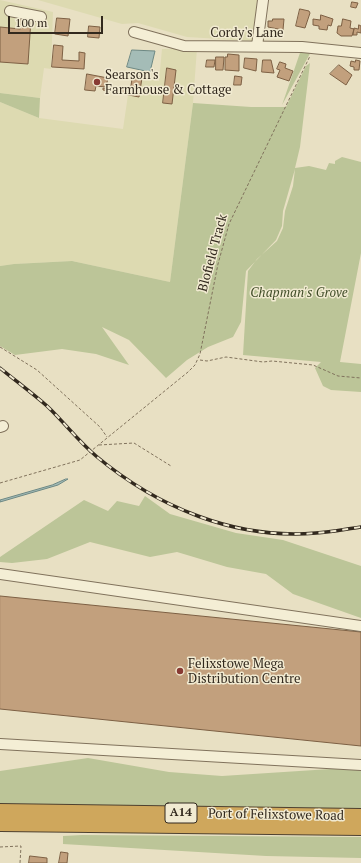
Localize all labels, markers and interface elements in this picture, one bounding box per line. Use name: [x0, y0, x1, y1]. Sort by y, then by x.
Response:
scale bar: [10, 8, 105, 34]
text: 100 m: [15, 15, 47, 30]
street label: Cordy's Lane: [210, 25, 284, 41]
place label: Searson's Farmhouse & Cottage: [105, 67, 232, 98]
marker: Searson's Farmhouse & Cottage: [92, 77, 102, 87]
street label: Blofield Track: [195, 212, 231, 294]
park label: Chapman's Grove: [250, 285, 348, 301]
place label: Felixstowe Mega Distribution Centre: [188, 656, 301, 687]
marker: Felixstowe Mega Distribution Centre: [175, 666, 185, 676]
road number: A14: [165, 803, 197, 823]
street label: Port of Felixstowe Road: [208, 806, 344, 824]

